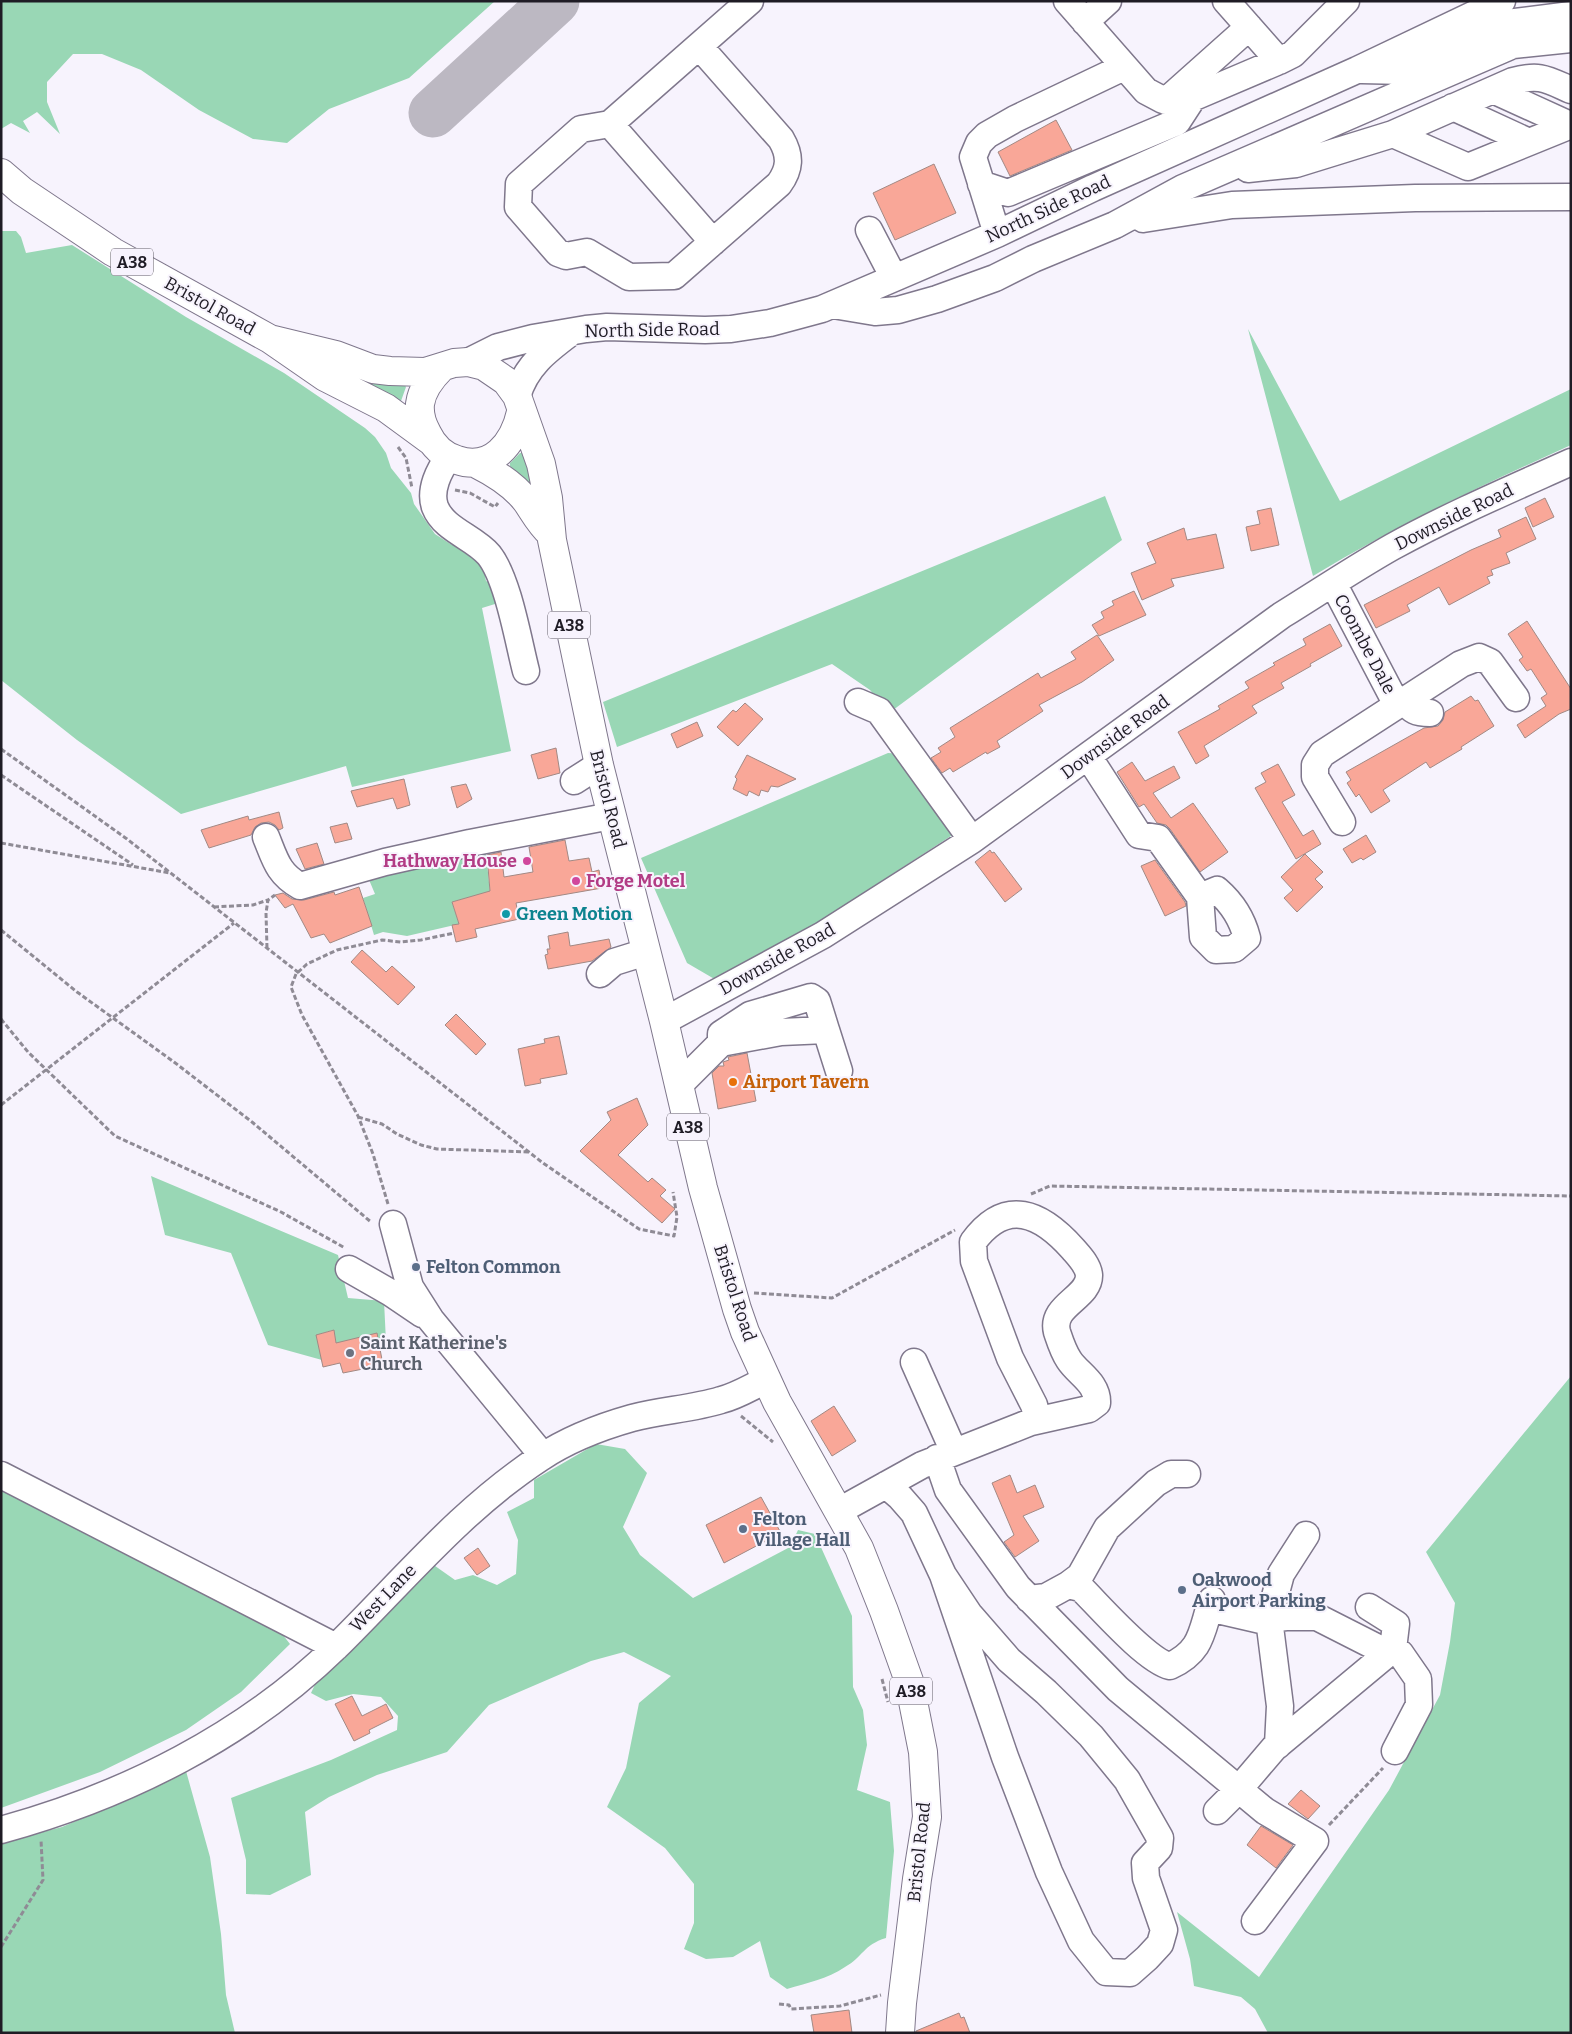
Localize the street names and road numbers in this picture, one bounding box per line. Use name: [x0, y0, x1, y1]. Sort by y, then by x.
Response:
street label: North Side Road: [982, 170, 1114, 248]
road number: A38: [111, 248, 153, 276]
street label: Bristol Road: [161, 272, 260, 340]
street label: North Side Road: [584, 318, 720, 342]
street label: Downside Road: [1391, 479, 1517, 555]
street label: Coombe Dale: [1329, 590, 1401, 698]
road number: A38: [548, 612, 590, 638]
street label: Downside Road: [1056, 690, 1174, 784]
street label: Bristol Road: [585, 747, 631, 851]
street label: Downside Road: [715, 918, 839, 1000]
road number: A38: [667, 1114, 709, 1140]
street label: Bristol Road: [709, 1242, 761, 1345]
street label: West Lane: [345, 1559, 421, 1637]
road number: A38: [890, 1678, 932, 1704]
street label: Bristol Road: [903, 1800, 935, 1903]

